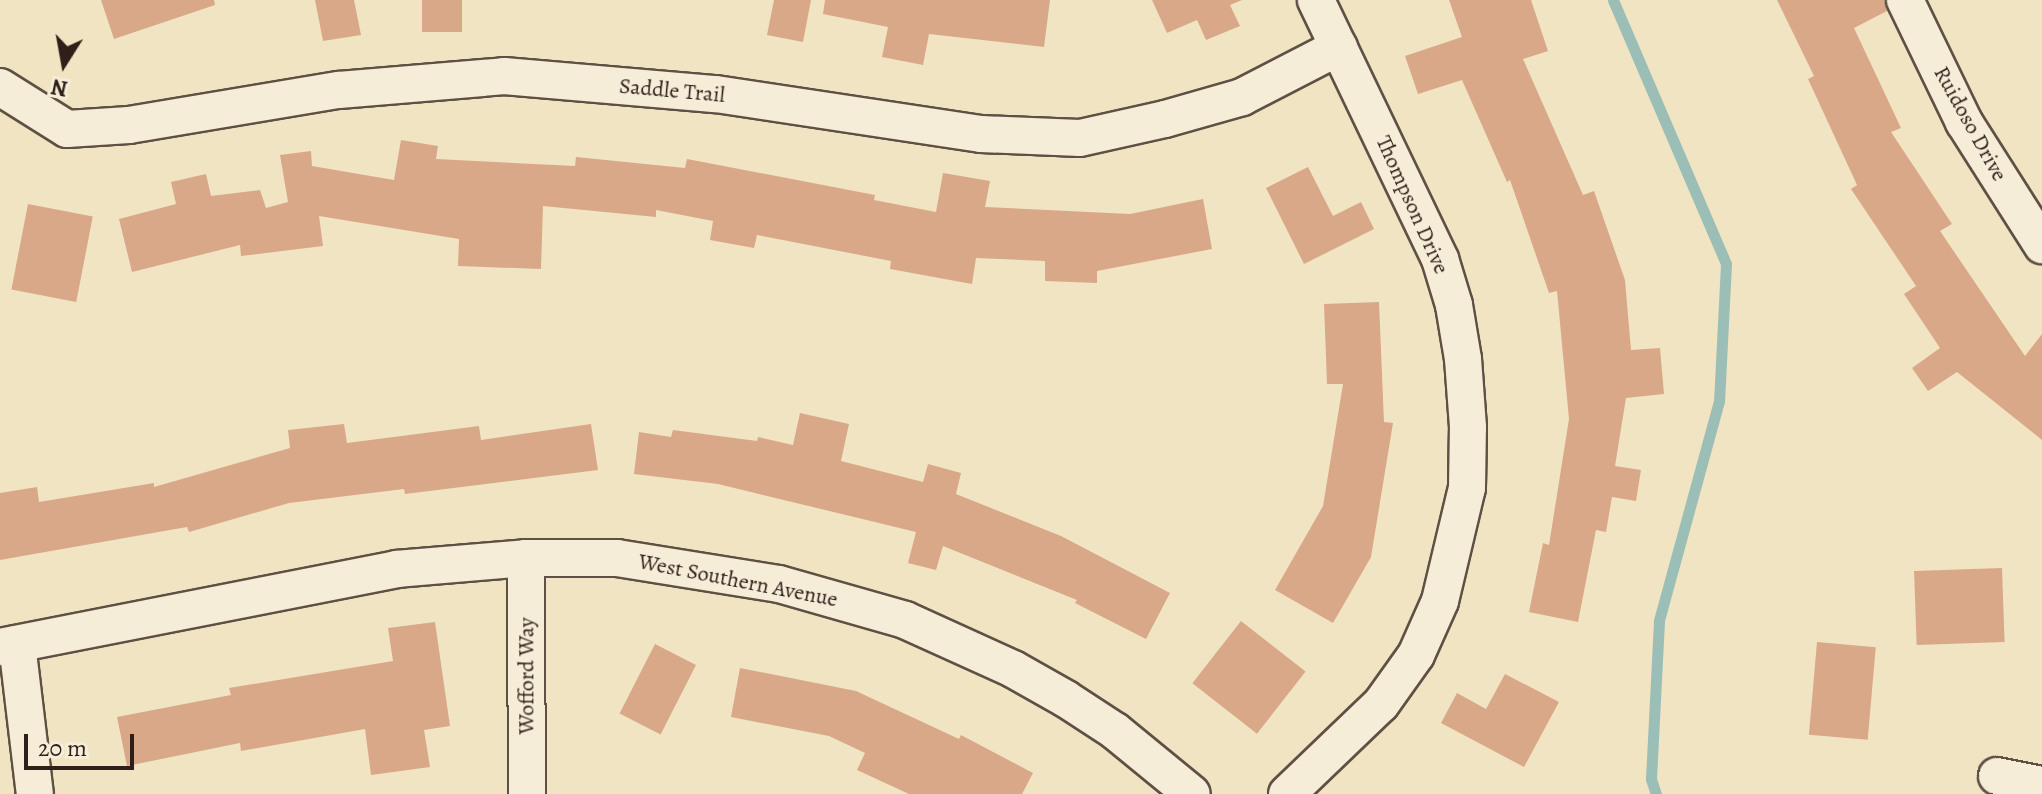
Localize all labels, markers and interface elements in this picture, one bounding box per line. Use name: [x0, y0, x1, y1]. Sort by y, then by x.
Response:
north arrow: [24, 24, 104, 104]
street label: Ruidoso Drive: [1928, 62, 2012, 186]
text: N: [49, 71, 70, 104]
street label: Saddle Trail: [618, 73, 726, 109]
street label: Thompson Drive: [1370, 132, 1454, 278]
street label: West Southern Avenue: [636, 549, 840, 613]
street label: Wofford Way: [514, 618, 540, 734]
scale bar: [28, 718, 138, 768]
text: 20 m: [38, 732, 87, 764]

